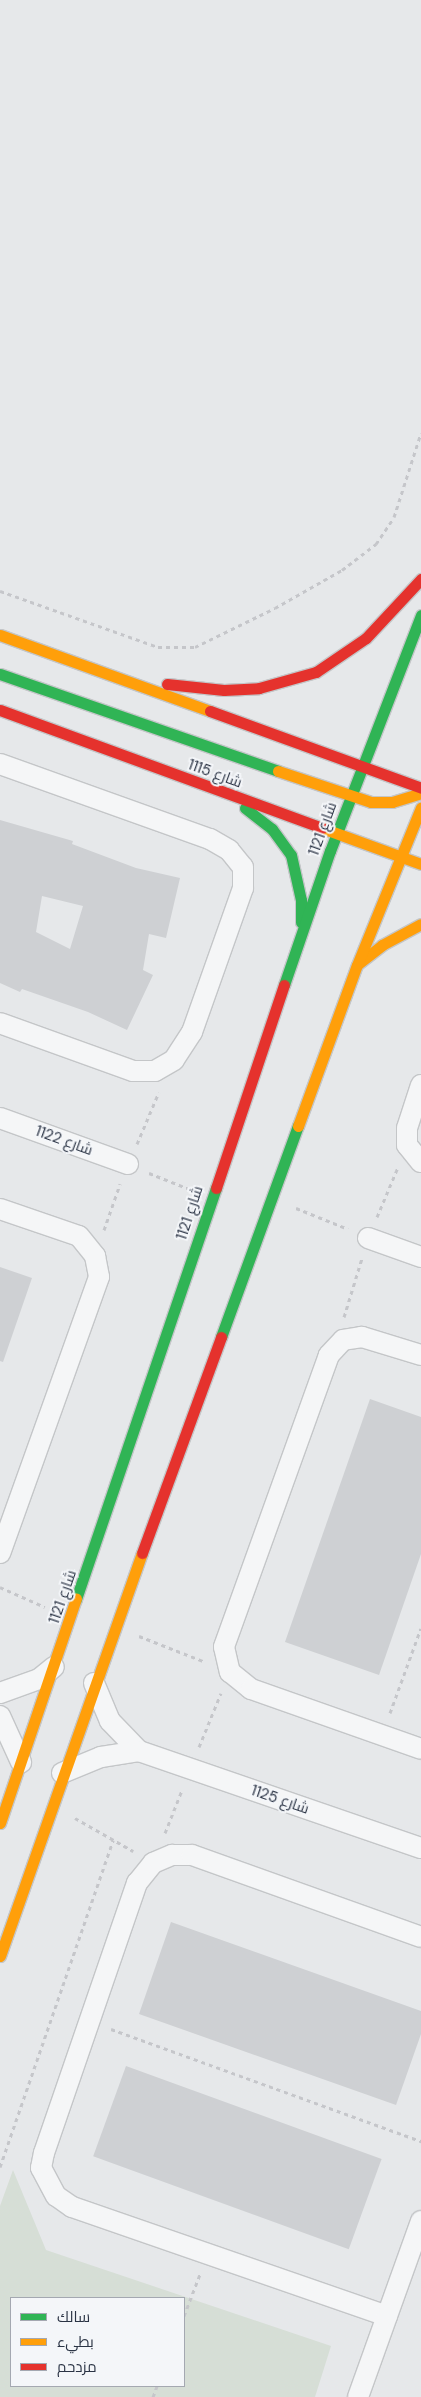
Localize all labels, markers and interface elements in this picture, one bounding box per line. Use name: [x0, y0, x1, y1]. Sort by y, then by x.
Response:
street label: شارع 1115: [186, 756, 244, 792]
street label: شارع 1121: [305, 800, 341, 858]
street label: شارع 1122: [33, 1122, 95, 1160]
street label: شارع 1121: [173, 1184, 207, 1242]
street label: شارع 1121: [45, 1568, 81, 1626]
street label: شارع 1125: [249, 1782, 311, 1818]
legend: [10, 2297, 185, 2387]
text: سالك: [57, 2307, 90, 2327]
text: بطيء: [57, 2332, 94, 2352]
text: مزدحم: [57, 2357, 97, 2377]

